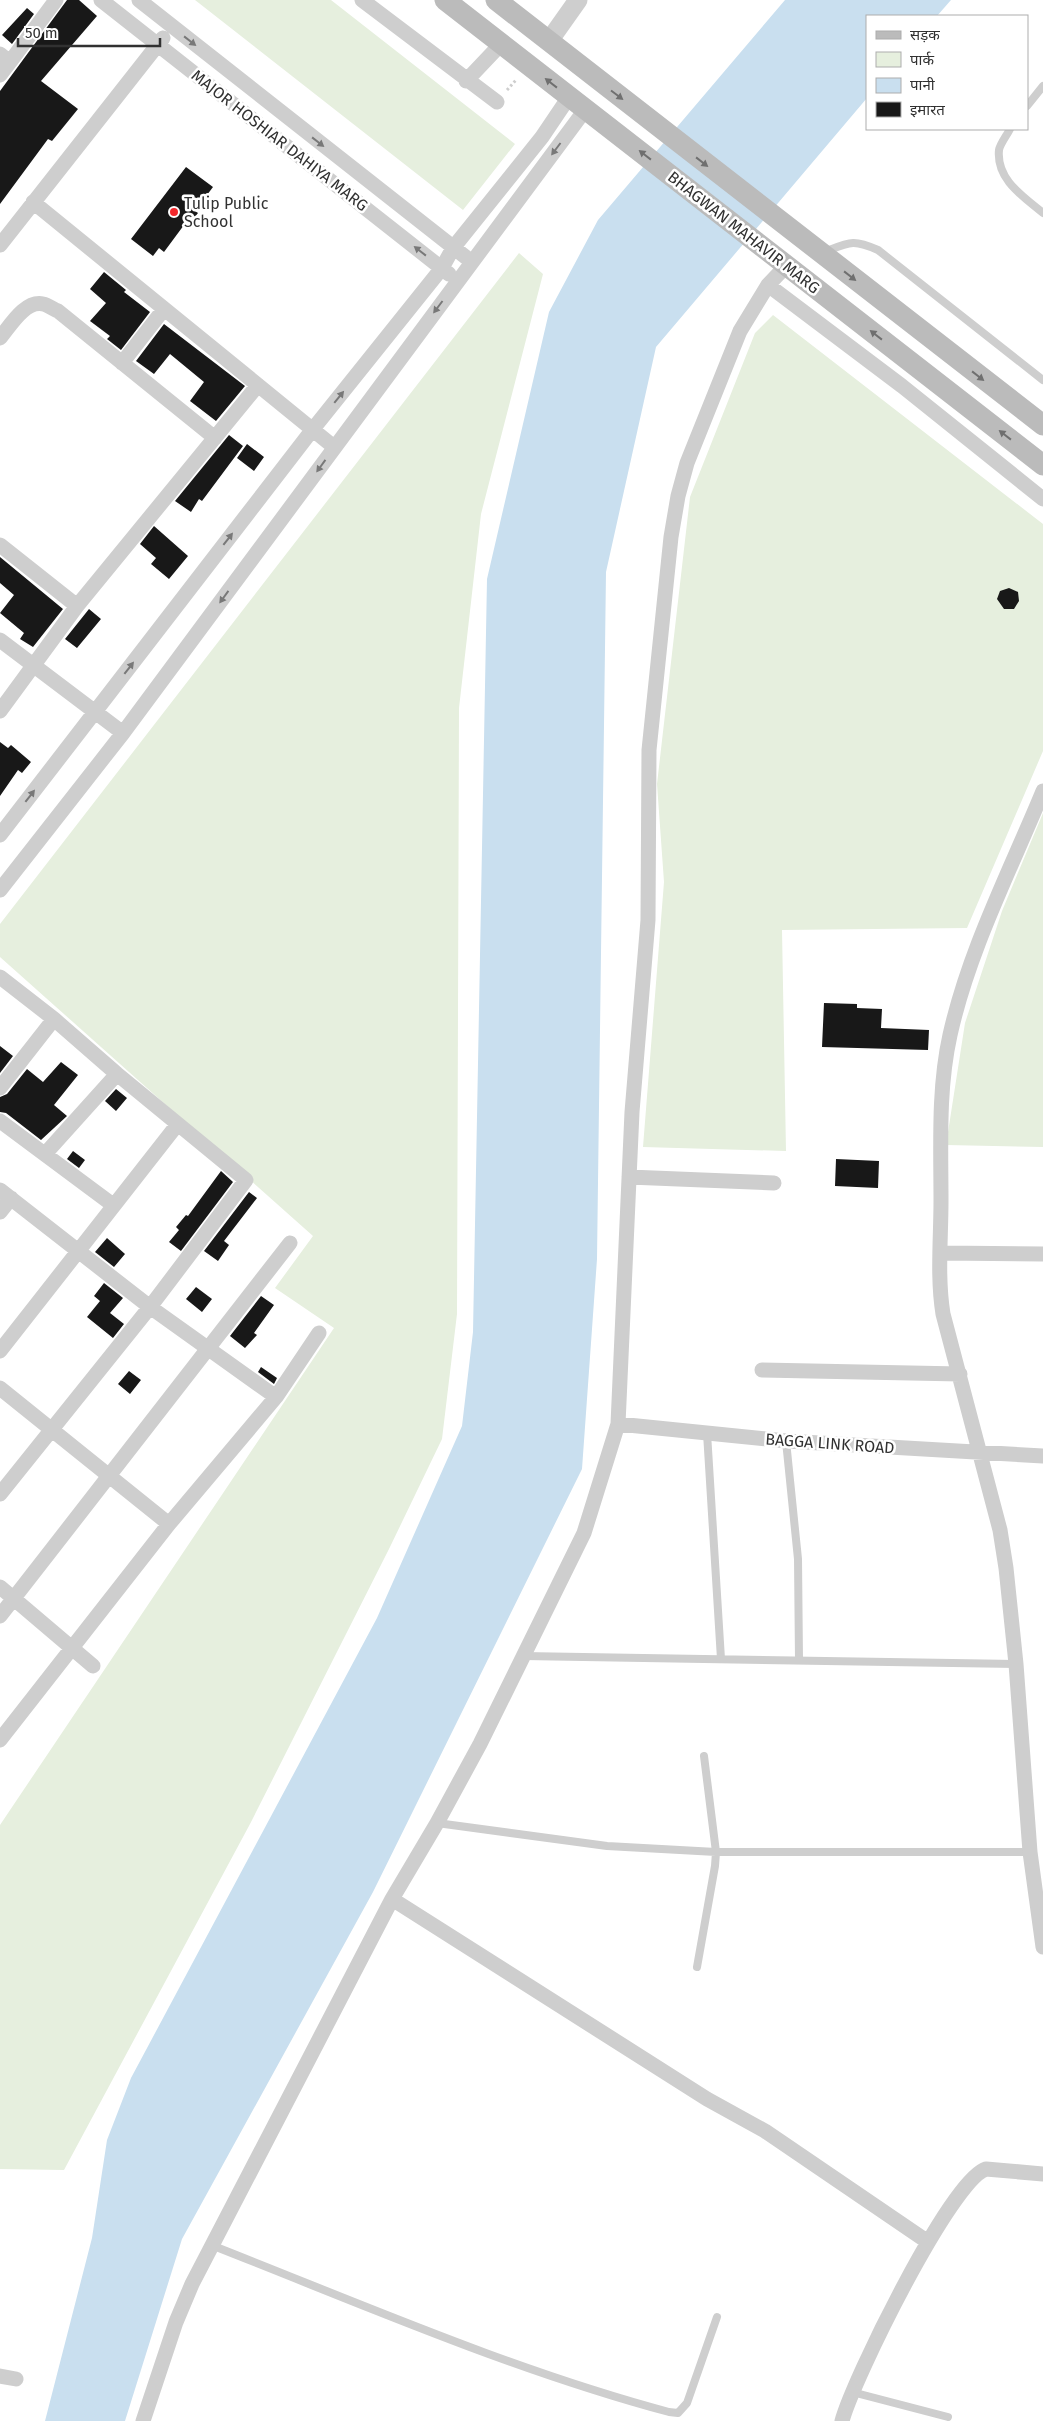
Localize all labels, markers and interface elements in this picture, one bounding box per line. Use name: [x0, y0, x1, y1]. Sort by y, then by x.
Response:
scale bar: [18, 15, 160, 47]
legend: [866, 15, 1028, 130]
text: 50 m: [25, 24, 58, 42]
text: सड़क: [910, 26, 940, 44]
one-way arrow: [184, 36, 197, 47]
text: पार्क: [910, 51, 934, 69]
street label: MAJOR HOSHIAR DAHIYA MARG: [188, 66, 372, 215]
text: पानी: [910, 76, 936, 94]
one-way arrow: [545, 77, 558, 88]
one-way arrow: [610, 90, 624, 100]
text: इमारत: [910, 101, 945, 119]
one-way arrow: [311, 136, 324, 147]
one-way arrow: [551, 142, 561, 156]
one-way arrow: [639, 150, 652, 161]
one-way arrow: [695, 156, 708, 167]
street label: BHAGWAN MAHAVIR MARG: [664, 167, 823, 298]
place label: Tulip Public School: [184, 194, 269, 231]
marker: Tulip Public School: [168, 206, 180, 218]
one-way arrow: [414, 245, 427, 256]
one-way arrow: [843, 271, 856, 282]
one-way arrow: [433, 300, 444, 313]
one-way arrow: [870, 330, 883, 341]
one-way arrow: [971, 370, 984, 381]
one-way arrow: [333, 391, 344, 404]
one-way arrow: [998, 430, 1011, 441]
one-way arrow: [315, 459, 326, 472]
one-way arrow: [223, 533, 234, 546]
one-way arrow: [219, 590, 229, 603]
one-way arrow: [124, 662, 135, 675]
one-way arrow: [25, 789, 35, 803]
street label: BAGGA LINK ROAD: [765, 1430, 895, 1457]

